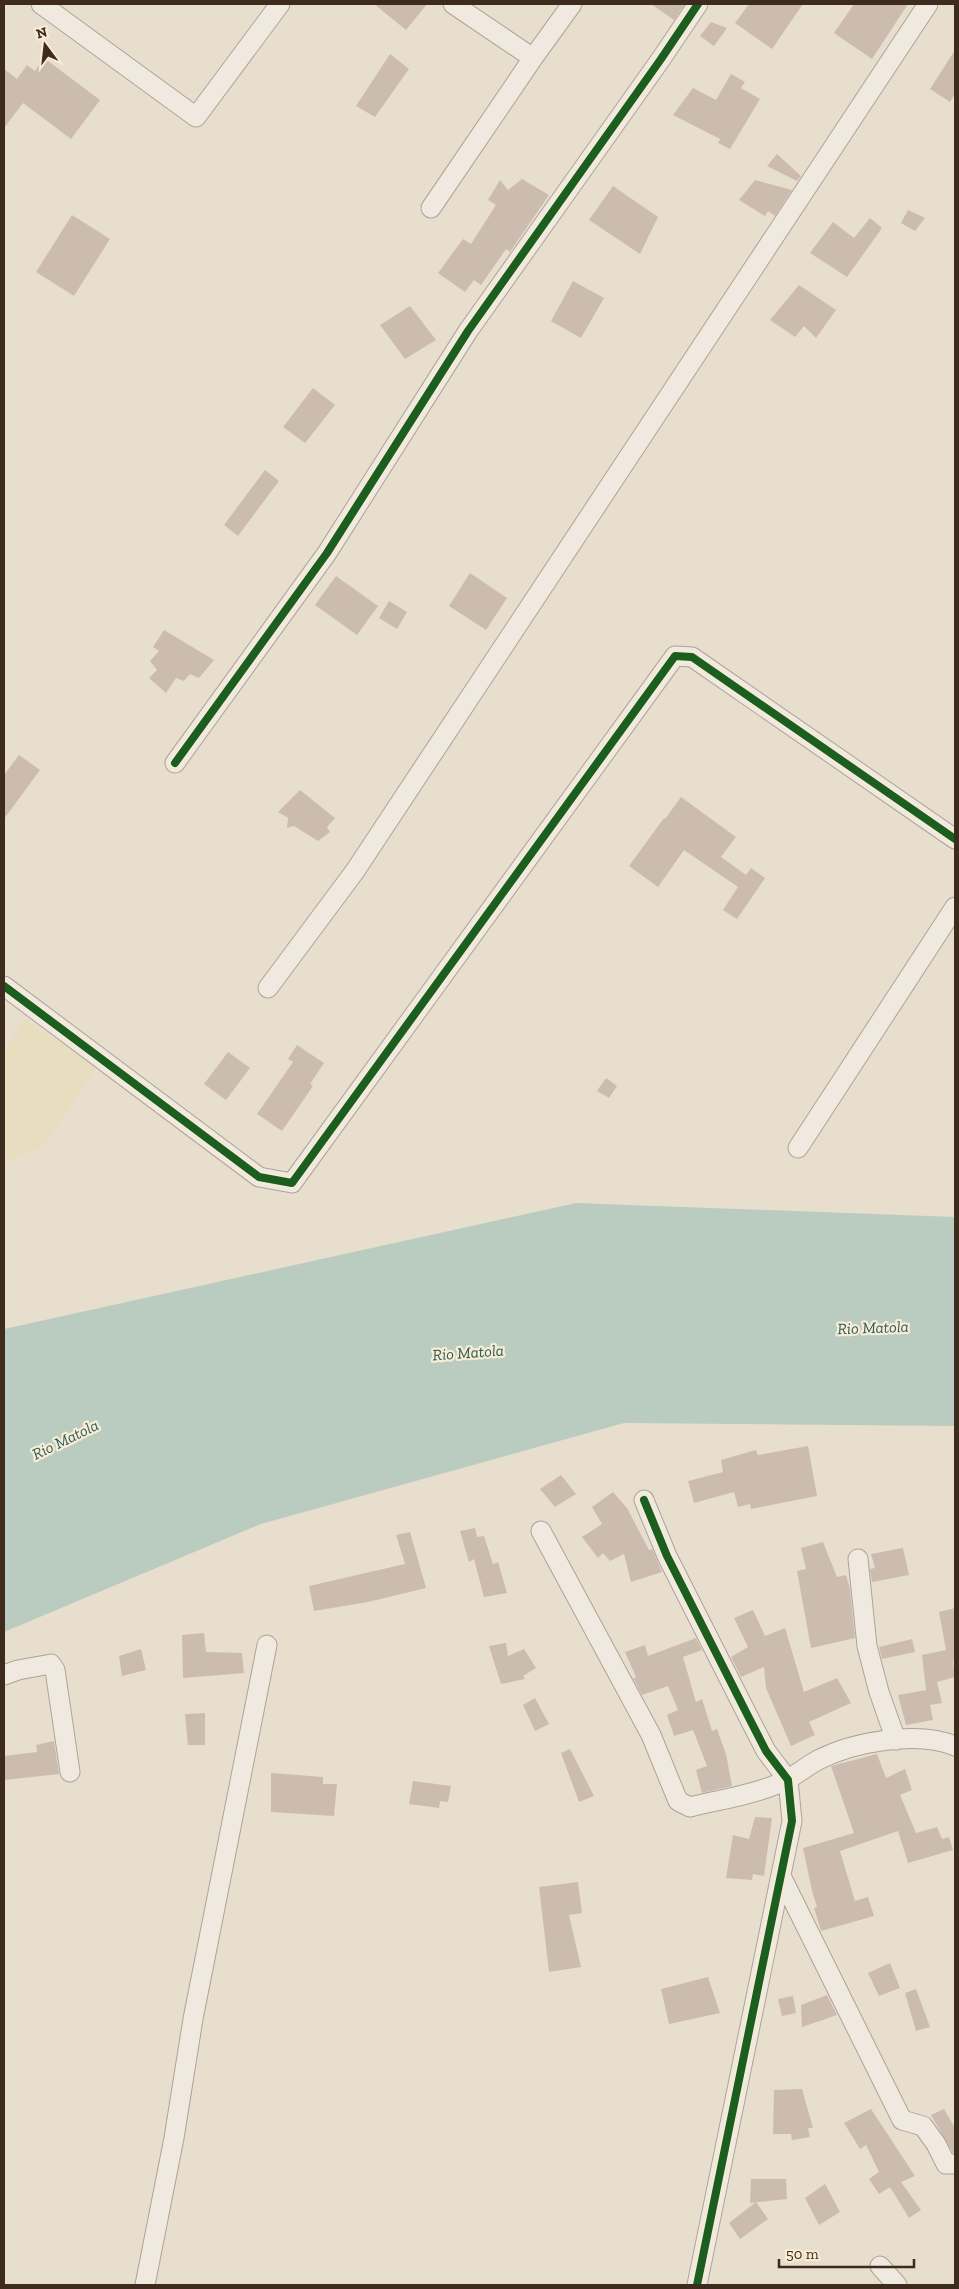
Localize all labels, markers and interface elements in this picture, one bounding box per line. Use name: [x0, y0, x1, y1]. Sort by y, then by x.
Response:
north arrow: [20, 20, 70, 70]
text: N: [34, 23, 49, 43]
water label: Rio Matola: [837, 1317, 909, 1338]
water label: Rio Matola: [432, 1341, 504, 1364]
water label: Rio Matola: [29, 1415, 101, 1464]
scale bar: [779, 2236, 914, 2268]
text: 50 m: [786, 2245, 819, 2263]

